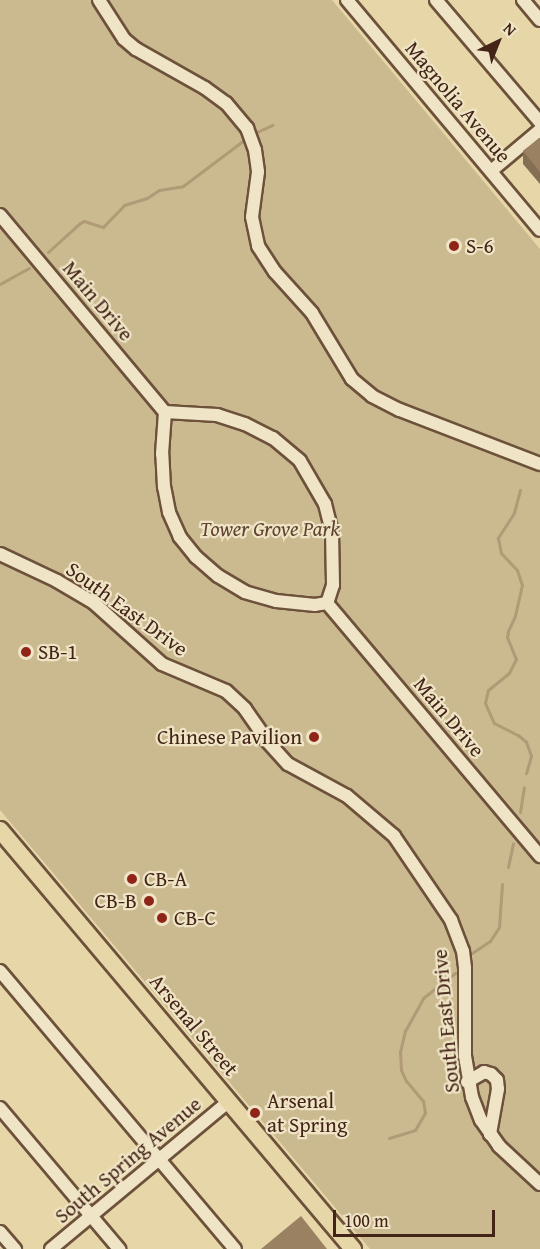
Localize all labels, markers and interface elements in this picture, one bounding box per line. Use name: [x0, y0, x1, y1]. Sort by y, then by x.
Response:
north arrow: [468, 12, 528, 72]
text: N: [498, 16, 522, 41]
street label: Magnolia Avenue: [400, 36, 516, 168]
place label: S-6: [466, 233, 494, 259]
marker: S-6: [447, 239, 461, 253]
street label: Main Drive: [57, 256, 139, 346]
park label: Tower Grove Park: [200, 516, 340, 542]
street label: South East Drive: [61, 556, 193, 662]
place label: SB-1: [38, 639, 77, 665]
marker: SB-1: [19, 645, 33, 659]
street label: Main Drive: [408, 672, 490, 762]
place label: Chinese Pavilion: [157, 724, 302, 750]
marker: Chinese Pavilion: [307, 730, 321, 744]
place label: CB-A: [144, 866, 187, 892]
marker: CB-A: [125, 872, 139, 886]
place label: CB-B: [95, 888, 137, 914]
marker: CB-B: [142, 894, 156, 908]
place label: CB-C: [174, 905, 216, 931]
marker: CB-C: [155, 911, 169, 925]
street label: South East Drive: [427, 948, 465, 1094]
street label: Arsenal Street: [144, 969, 244, 1081]
place label: Arsenal at Spring: [267, 1088, 347, 1138]
street label: South Spring Avenue: [50, 1091, 206, 1229]
marker: Arsenal at Spring: [248, 1106, 262, 1120]
scale bar: [336, 1198, 498, 1236]
text: 100 m: [344, 1207, 389, 1234]

